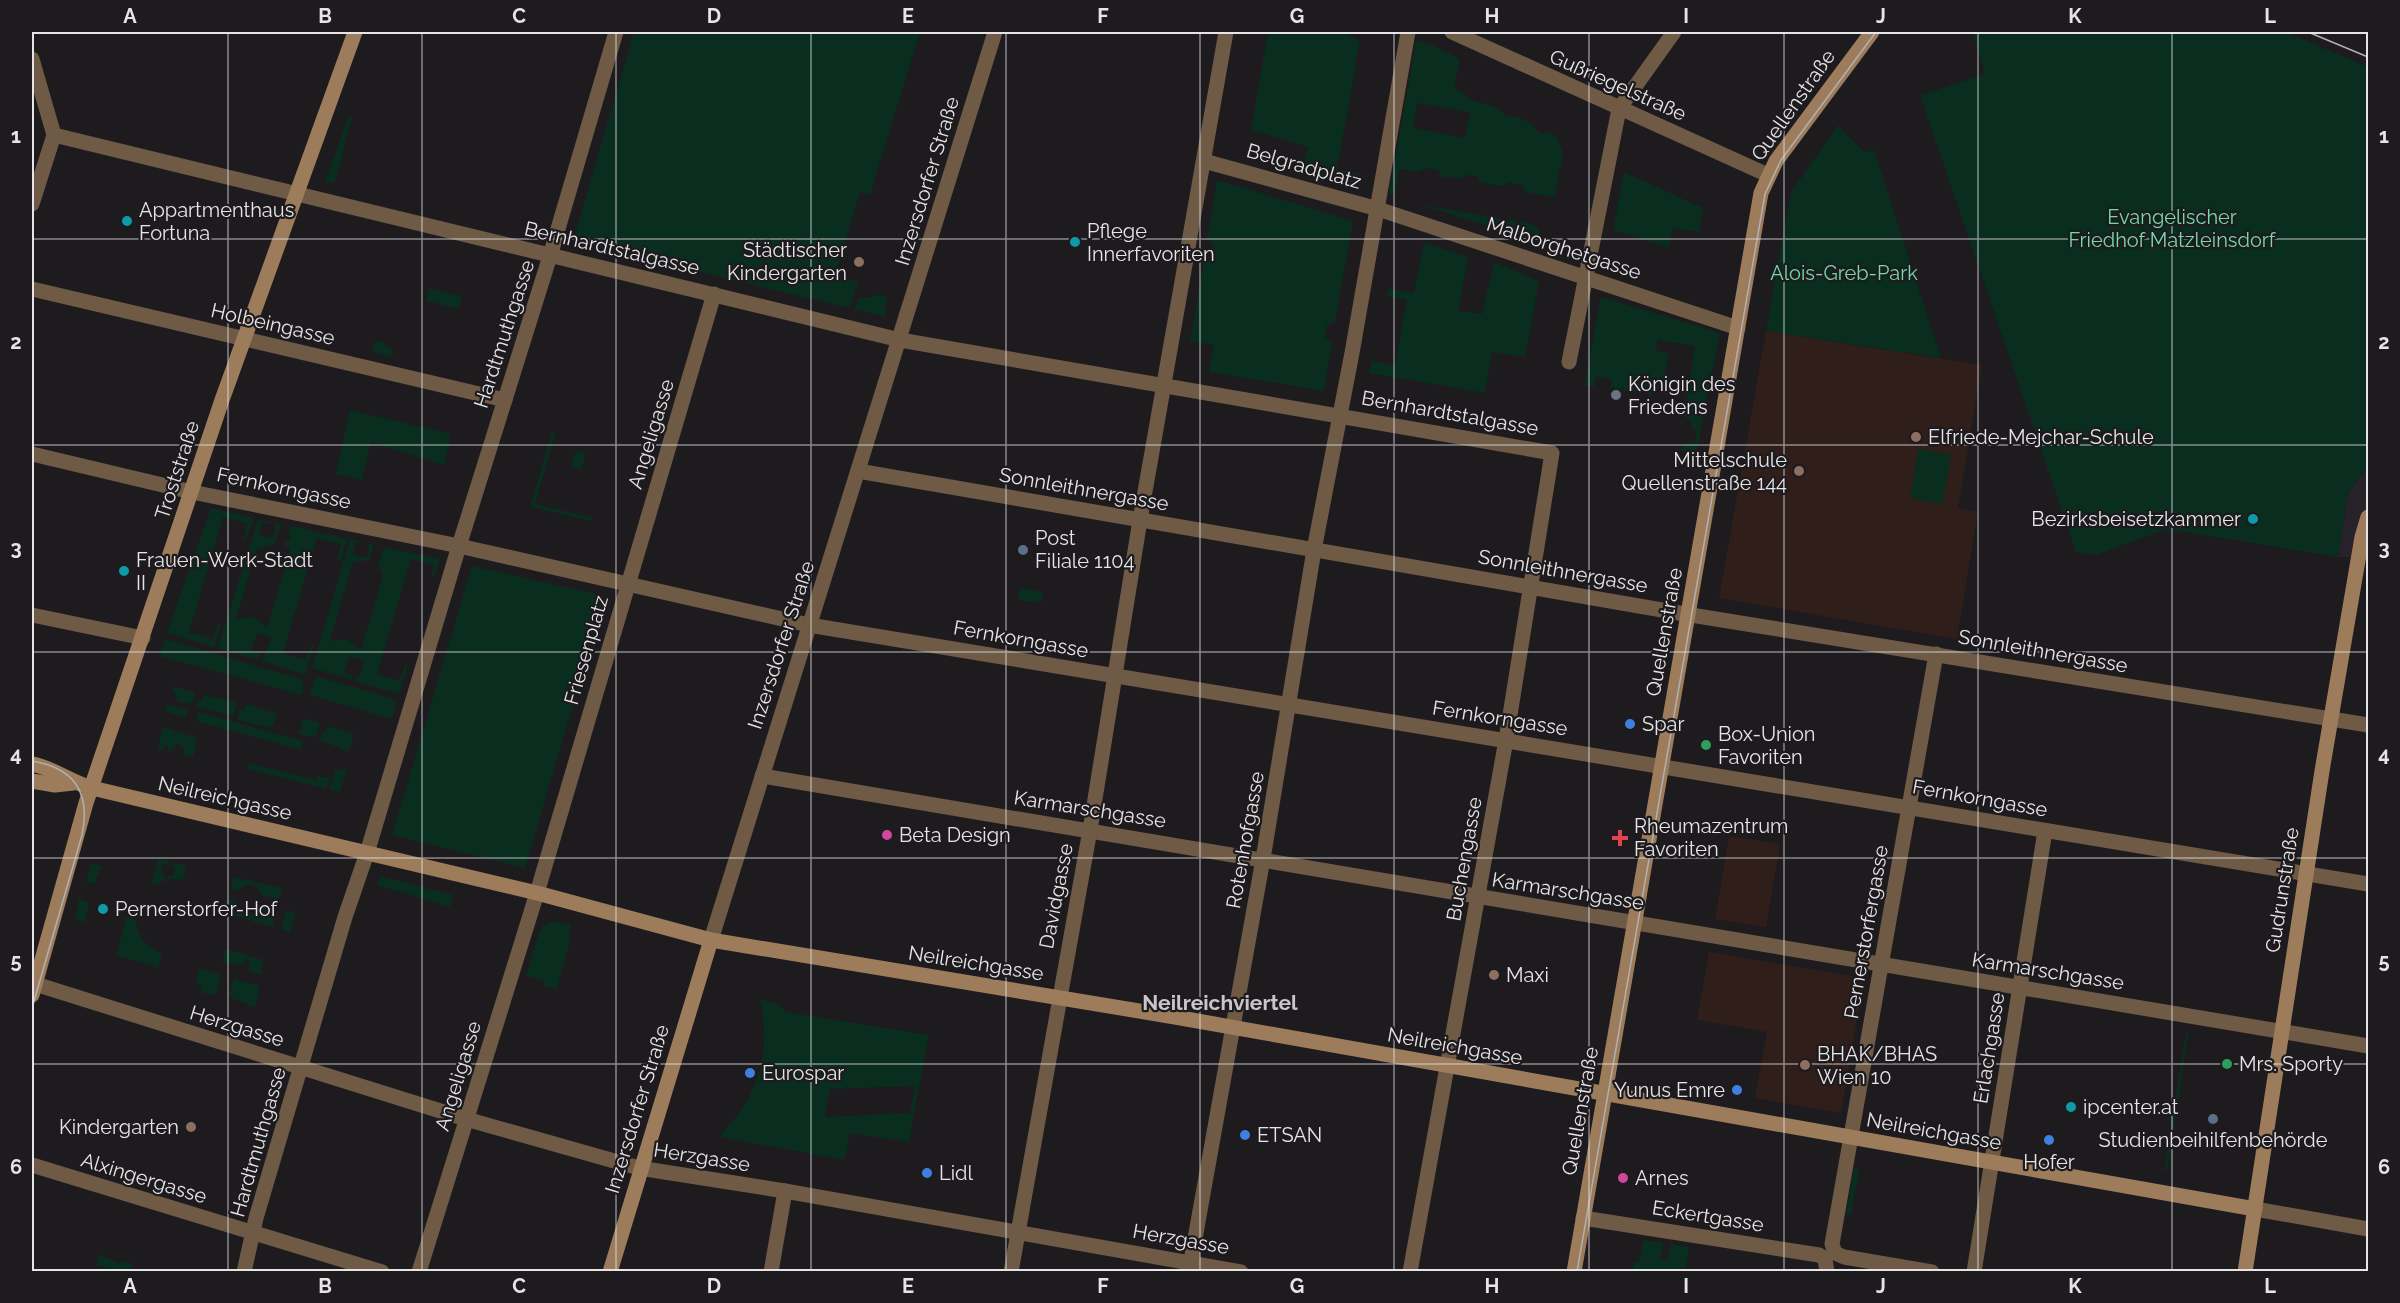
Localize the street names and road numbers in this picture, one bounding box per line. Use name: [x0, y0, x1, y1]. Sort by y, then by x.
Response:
street label: Gußriegelstraße: [1546, 44, 1690, 126]
street label: Quellenstraße: [1746, 45, 1840, 165]
street label: Inzersdorfer Straße: [890, 94, 964, 268]
street label: Belgradplatz: [1244, 138, 1364, 194]
street label: Malborghetgasse: [1484, 212, 1645, 284]
street label: Bernhardtstalgasse: [522, 216, 702, 280]
street label: Hardtmuthgasse: [469, 257, 539, 411]
street label: Holbeingasse: [209, 298, 338, 350]
street label: Angeligasse: [623, 376, 679, 492]
street label: Bernhardtstalgasse: [1360, 386, 1541, 440]
street label: Troststraße: [150, 417, 204, 522]
street label: Fernkorngasse: [215, 462, 354, 514]
street label: Sonnleithnergasse: [997, 462, 1171, 516]
street label: Sonnleithnergasse: [1476, 544, 1650, 598]
street label: Inzersdorfer Straße: [743, 558, 820, 732]
street label: Quellenstraße: [1641, 566, 1687, 698]
street label: Friesenplatz: [559, 593, 613, 707]
street label: Fernkorngasse: [952, 615, 1091, 663]
street label: Sonnleithnergasse: [1956, 624, 2130, 678]
street label: Fernkorngasse: [1431, 695, 1570, 741]
street label: Rotenhofgasse: [1221, 769, 1269, 910]
street label: Neilreichgasse: [156, 771, 294, 825]
street label: Fernkorngasse: [1911, 774, 2050, 822]
street label: Karmarschgasse: [1012, 785, 1168, 833]
street label: Buchengasse: [1441, 795, 1487, 923]
street label: Gudrunstraße: [2260, 826, 2304, 954]
street label: Davidgasse: [1034, 841, 1078, 951]
street label: Pernerstorfergasse: [1839, 843, 1893, 1021]
street label: Karmarschgasse: [1490, 867, 1646, 915]
street label: Neilreichgasse: [907, 940, 1046, 986]
street label: Karmarschgasse: [1970, 947, 2126, 995]
street label: Erlachgasse: [1968, 990, 2010, 1105]
street label: Herzgasse: [187, 1000, 287, 1052]
street label: Angeligasse: [430, 1018, 486, 1134]
street label: Inzersdorfer Straße: [600, 1022, 674, 1196]
street label: Neilreichgasse: [1386, 1022, 1525, 1070]
street label: Quellenstraße: [1557, 1045, 1603, 1177]
street label: Hardtmuthgasse: [225, 1064, 291, 1220]
street label: Neilreichgasse: [1865, 1107, 2004, 1155]
street label: Herzgasse: [652, 1138, 752, 1177]
street label: Alxingergasse: [78, 1147, 210, 1209]
street label: Eckertgasse: [1651, 1195, 1766, 1237]
street label: Herzgasse: [1131, 1219, 1231, 1259]

